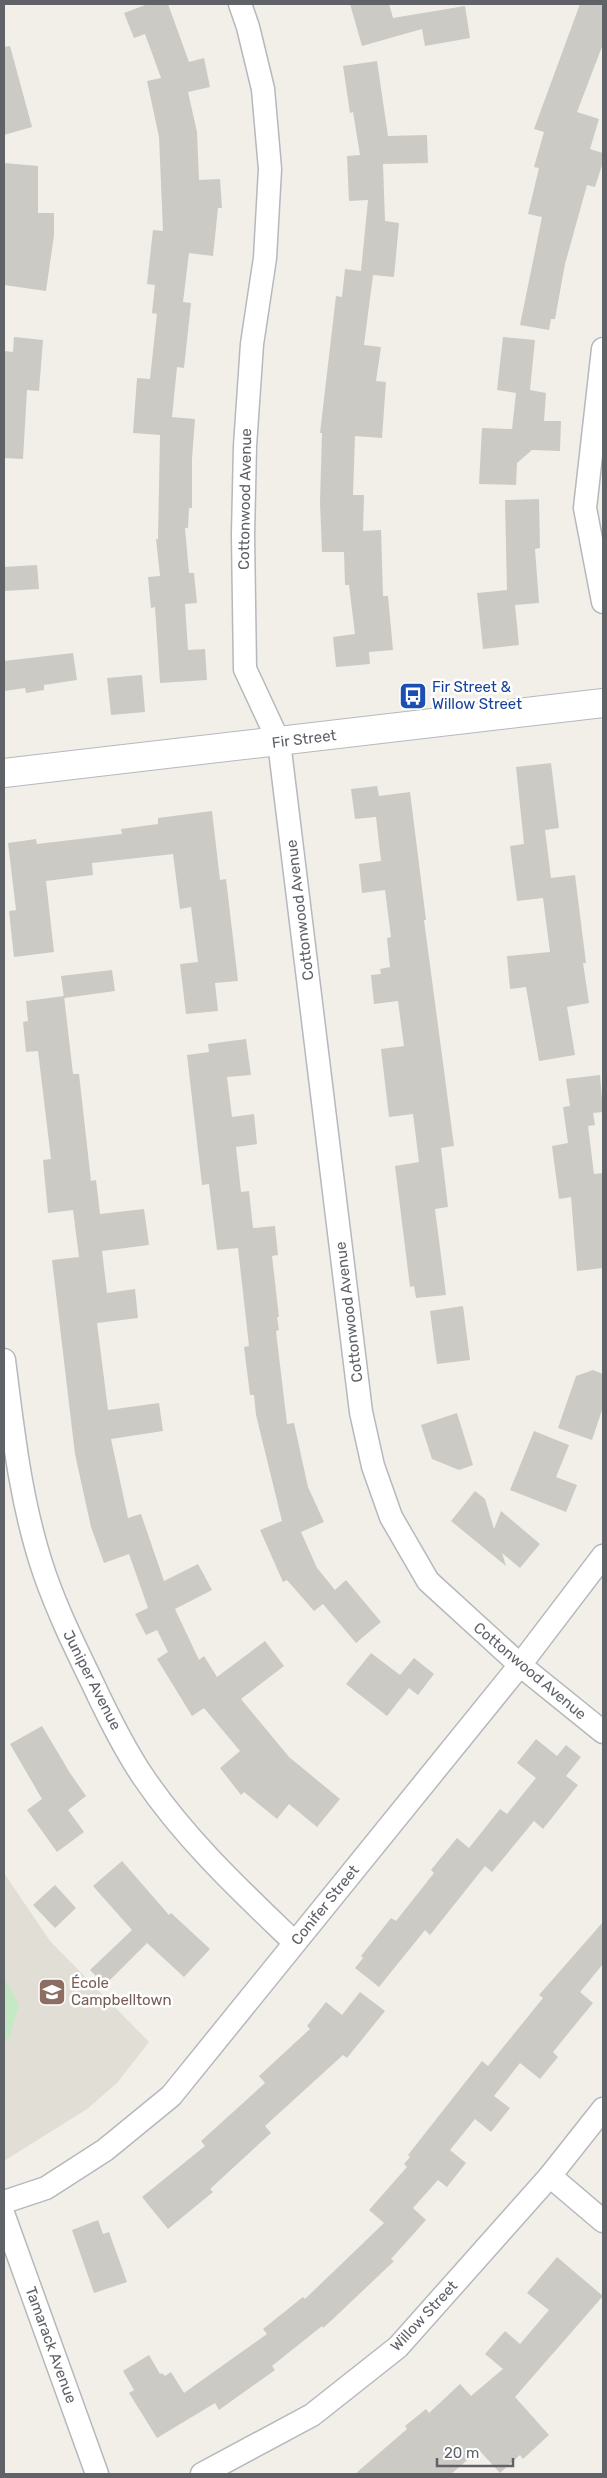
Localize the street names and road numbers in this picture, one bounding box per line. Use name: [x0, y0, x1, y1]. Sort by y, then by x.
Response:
street label: Cottonwood Avenue: [235, 428, 255, 570]
street label: Fir Street: [271, 726, 337, 752]
street label: Cottonwood Avenue: [282, 839, 318, 981]
street label: Cottonwood Avenue: [331, 1241, 367, 1383]
street label: Cottonwood Avenue: [470, 1619, 590, 1723]
street label: Juniper Avenue: [59, 1627, 125, 1733]
street label: Conifer Street: [287, 1861, 363, 1949]
street label: Willow Street: [387, 2277, 461, 2355]
street label: Tamarack Avenue: [22, 2284, 80, 2406]

